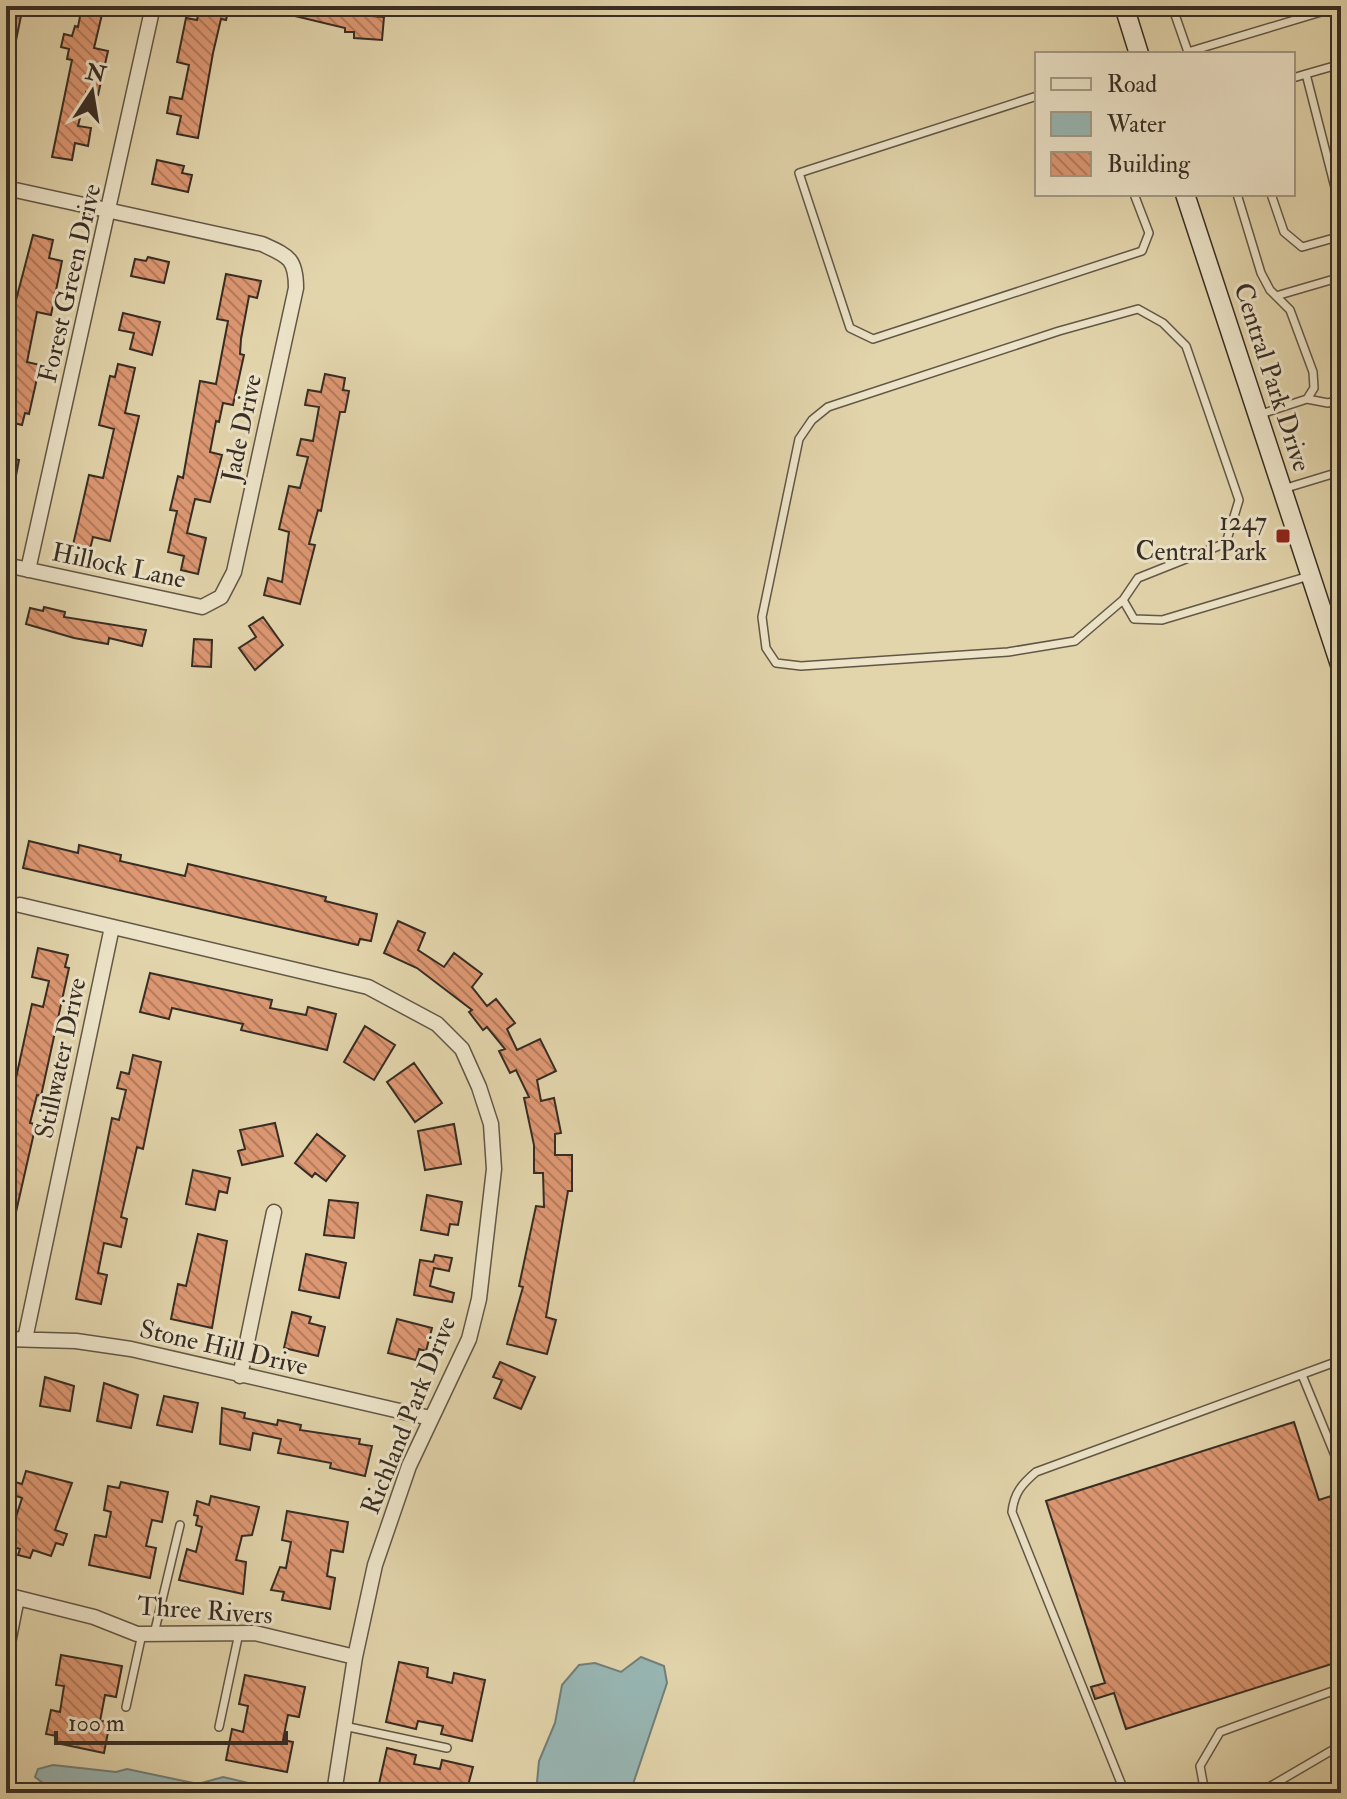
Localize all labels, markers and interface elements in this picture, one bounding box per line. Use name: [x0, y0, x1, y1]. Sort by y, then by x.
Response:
north arrow: [52, 52, 132, 132]
legend: [1035, 52, 1295, 196]
text: N: [82, 57, 109, 89]
text: Road: [1107, 69, 1157, 100]
text: Water: [1106, 109, 1166, 140]
text: Building: [1107, 149, 1191, 180]
street label: Forest Green Drive: [32, 181, 108, 386]
street label: Central Park Drive: [1226, 279, 1318, 476]
street label: Jade Drive: [215, 371, 269, 486]
place label: 1247 Central Park: [1136, 506, 1268, 568]
marker: 1247 Central Park: [1274, 527, 1292, 545]
street label: Hillock Lane: [49, 536, 189, 596]
street label: Stillwater Drive: [28, 975, 94, 1142]
street label: Richland Park Drive: [355, 1312, 463, 1519]
street label: Stone Hill Drive: [137, 1313, 311, 1383]
street label: Three Rivers: [136, 1590, 274, 1632]
scale bar: [56, 1695, 286, 1745]
text: 100 m: [68, 1708, 125, 1739]

